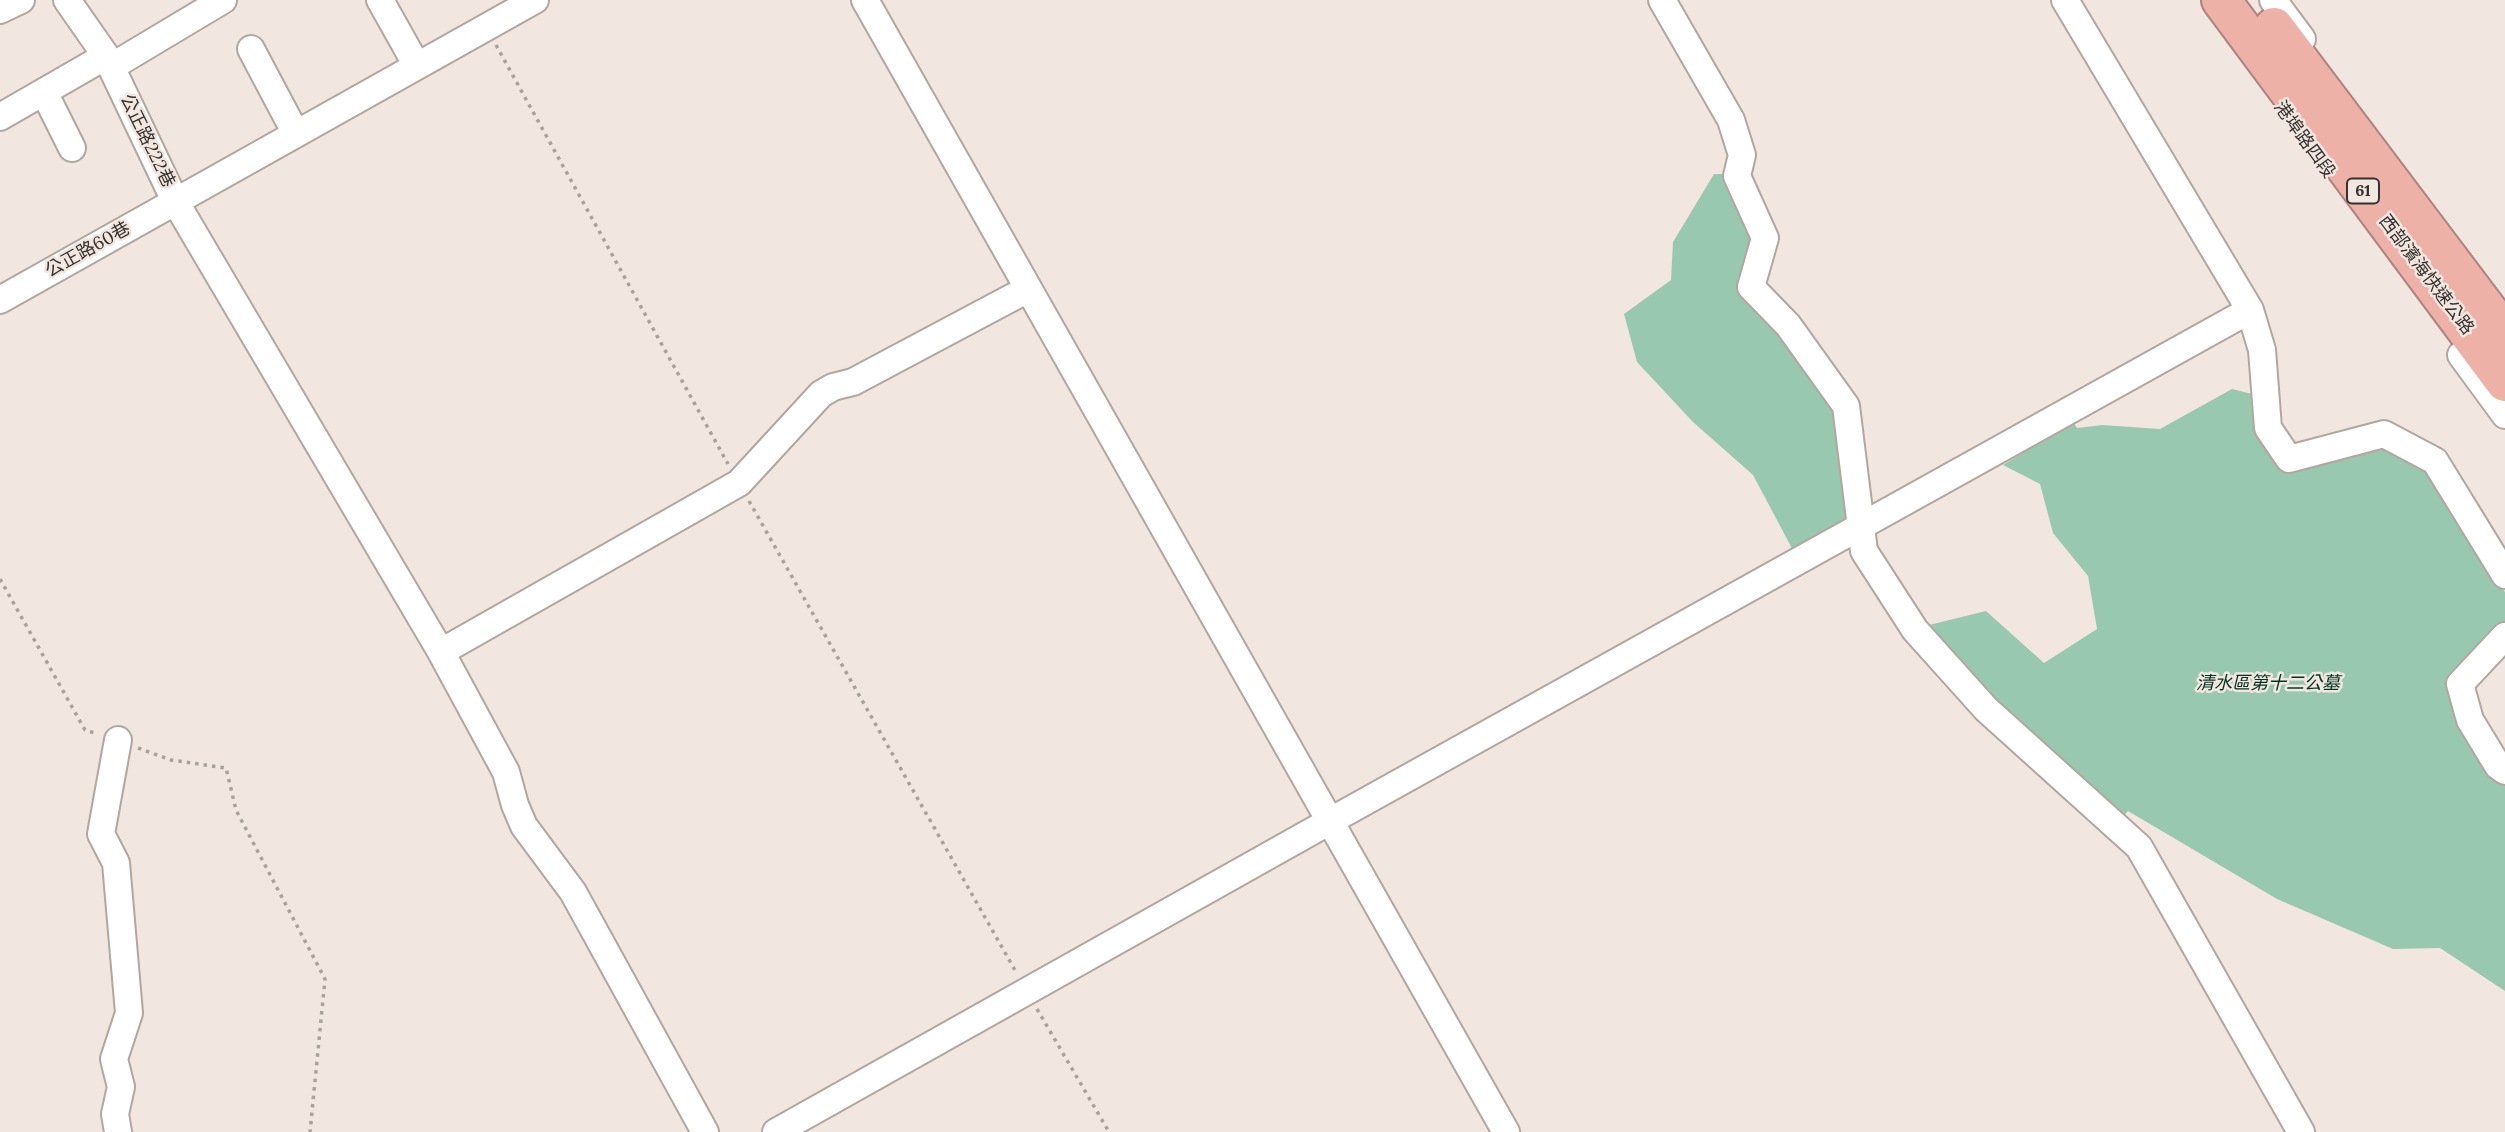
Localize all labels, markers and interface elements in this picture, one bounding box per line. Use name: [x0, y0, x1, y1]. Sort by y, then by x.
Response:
street label: 公正路222巷: [115, 91, 179, 191]
street label: 港埠路四段: [2269, 97, 2339, 183]
road number: 61: [2347, 178, 2379, 204]
street label: 西部濱海快速公路: [2374, 211, 2478, 339]
street label: 公正路60巷: [42, 218, 134, 282]
park label: 清水區第十二公墓: [2196, 673, 2340, 695]

